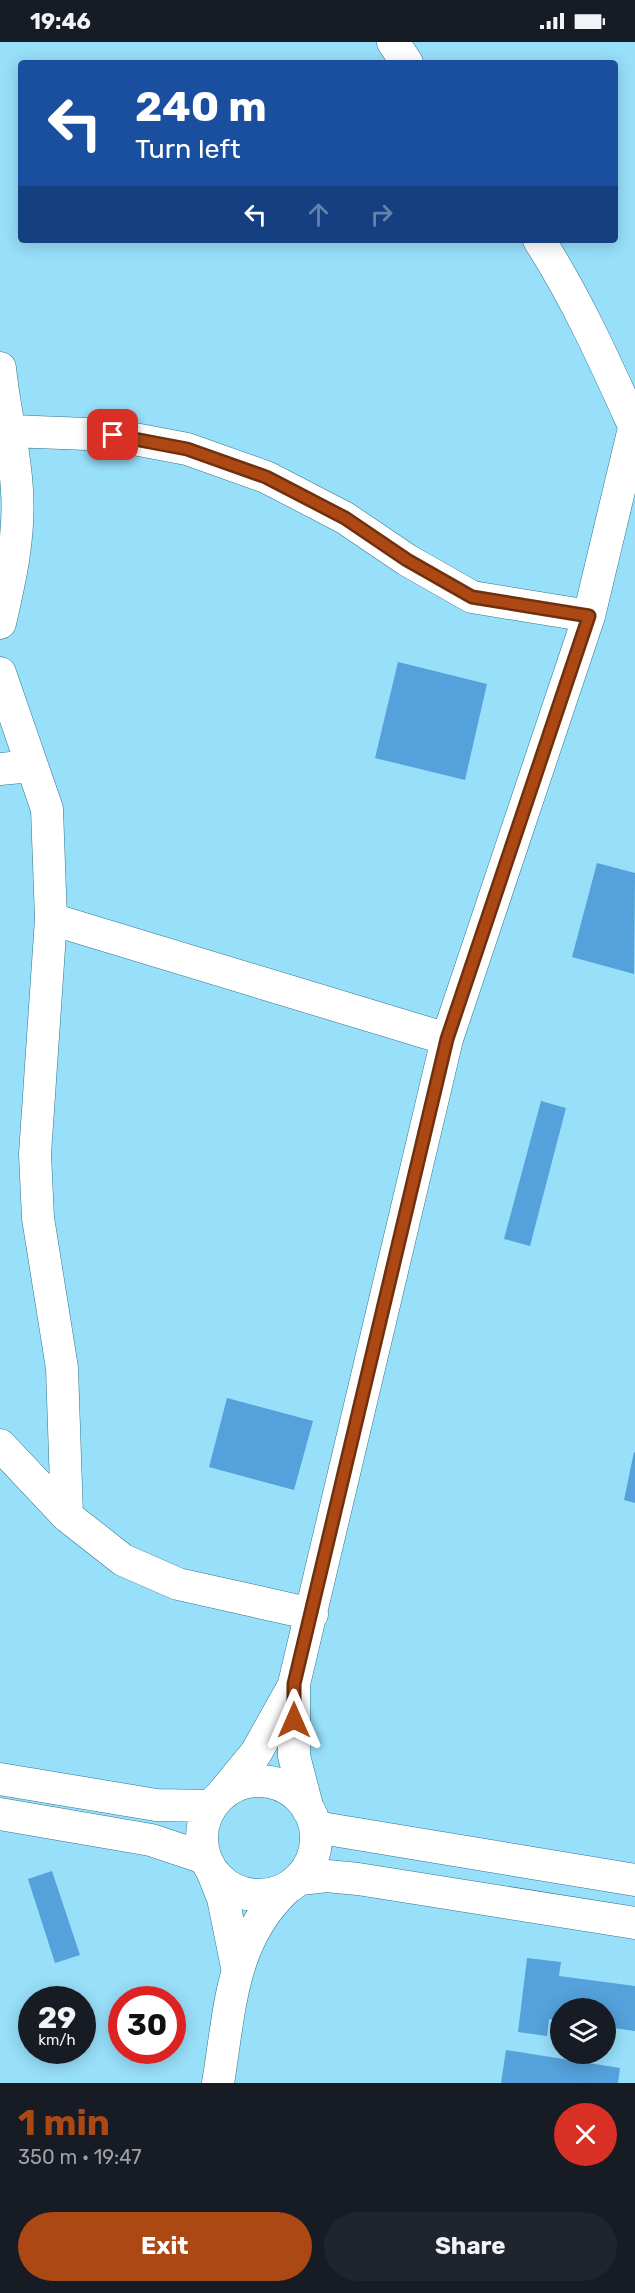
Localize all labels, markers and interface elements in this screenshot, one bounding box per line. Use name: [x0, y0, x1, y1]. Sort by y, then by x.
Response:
text: 19:46: [30, 8, 91, 35]
text: 240 m: [135, 82, 267, 132]
icon: left: [36, 84, 114, 162]
text: Turn left: [135, 133, 240, 165]
icon: left: [239, 198, 272, 231]
icon: ahead: [302, 198, 335, 231]
icon: right: [365, 198, 398, 231]
pin: [87, 409, 138, 460]
icon: arrive: [96, 418, 129, 451]
position arrow: [262, 1688, 326, 1752]
speed limit sign: 30: [108, 1986, 186, 2064]
map controls: [550, 1998, 616, 2064]
button: layers: [550, 1998, 616, 2064]
text: 29: [38, 2000, 76, 2036]
text: km/h: [38, 2031, 76, 2049]
text: 1 min: [18, 2101, 110, 2144]
button: close: [554, 2103, 617, 2166]
text: 350 m · 19:47: [18, 2145, 142, 2169]
button: Exit: [18, 2212, 312, 2281]
button: Share: [324, 2212, 617, 2281]

